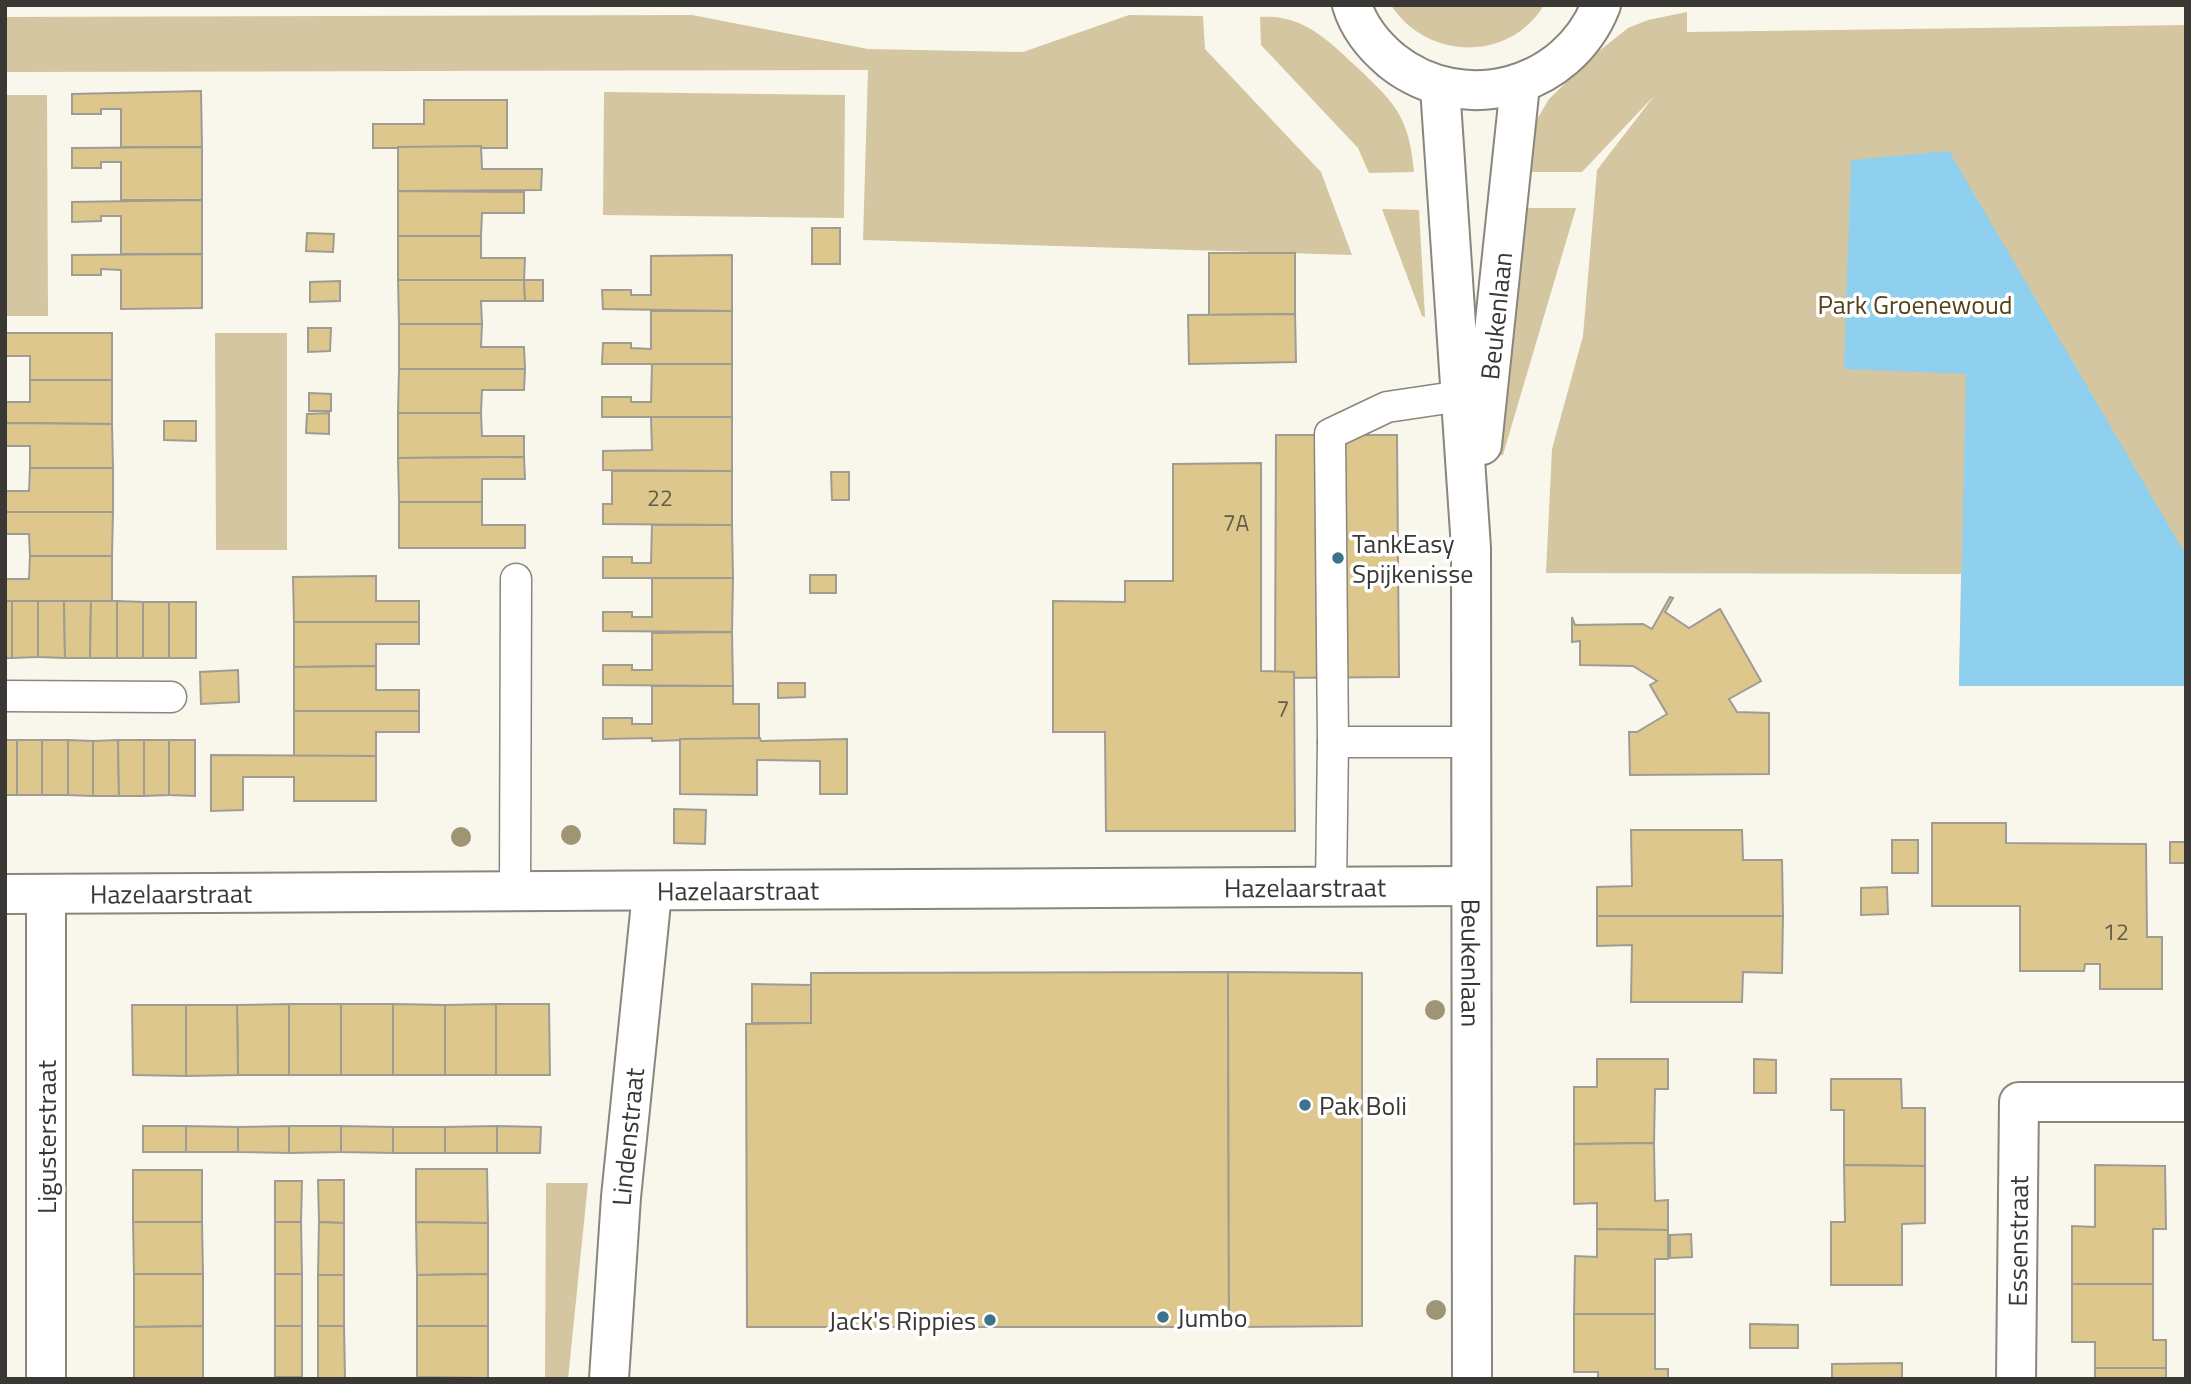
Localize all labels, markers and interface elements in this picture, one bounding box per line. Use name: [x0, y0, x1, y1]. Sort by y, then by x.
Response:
street label: Beukenlaan: [1470, 250, 1522, 382]
park label: Park Groenewoud: [1817, 285, 2013, 324]
house number: 22: [647, 480, 673, 515]
house number: 7A: [1223, 505, 1250, 540]
place label: TankEasy Spijkenisse: [1352, 524, 1473, 593]
marker: TankEasy Spijkenisse: [1330, 550, 1346, 566]
house number: 7: [1277, 691, 1289, 726]
street label: Hazelaarstraat: [1224, 867, 1386, 907]
street label: Hazelaarstraat: [657, 870, 819, 910]
street label: Hazelaarstraat: [90, 873, 252, 913]
street label: Beukenlaan: [1452, 899, 1491, 1027]
house number: 12: [2103, 914, 2129, 949]
street label: Ligusterstraat: [27, 1060, 66, 1214]
street label: Lindenstraat: [601, 1066, 654, 1207]
place label: Pak Boli: [1319, 1086, 1407, 1125]
marker: Pak Boli: [1297, 1097, 1313, 1113]
street label: Essenstraat: [1997, 1175, 2038, 1307]
place label: Jumbo: [1177, 1298, 1247, 1337]
place label: Jack's Rippies: [829, 1301, 976, 1340]
marker: Jumbo: [1155, 1309, 1171, 1325]
marker: Jack's Rippies: [982, 1312, 998, 1328]

